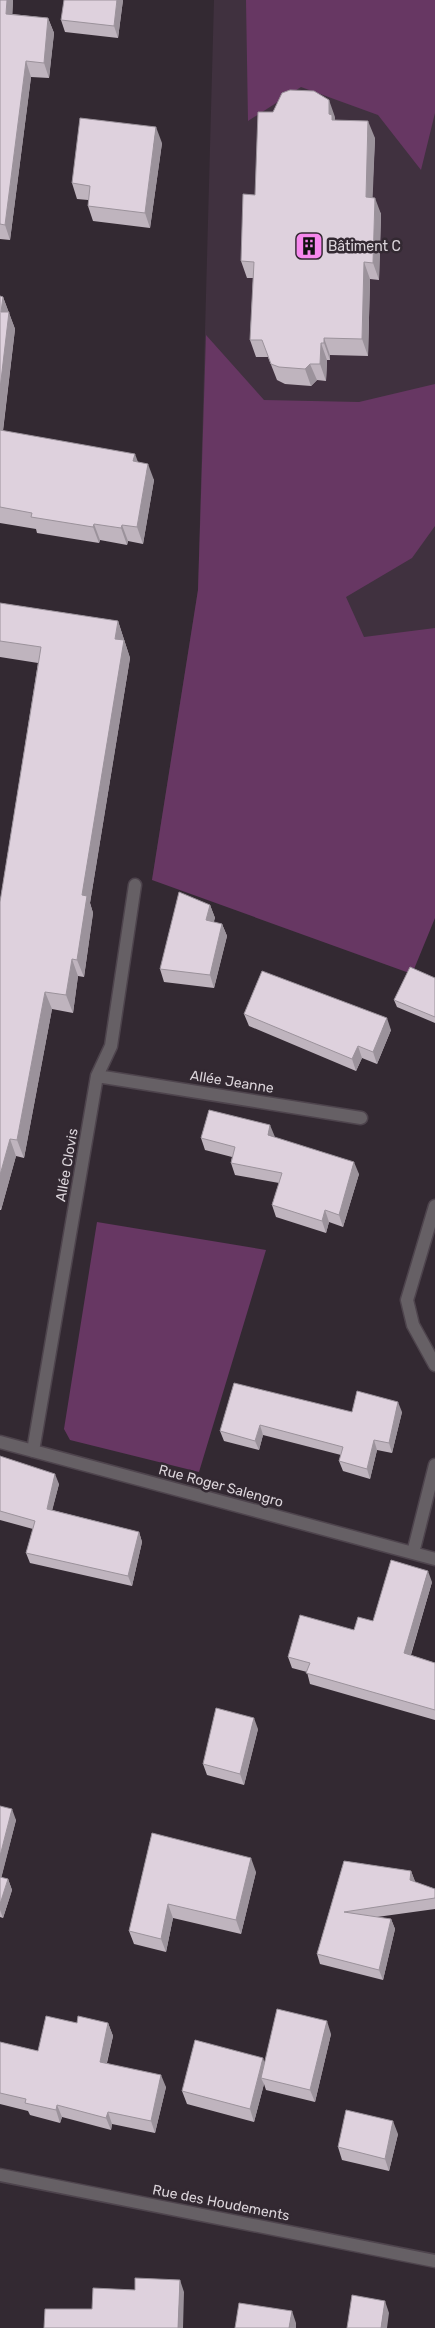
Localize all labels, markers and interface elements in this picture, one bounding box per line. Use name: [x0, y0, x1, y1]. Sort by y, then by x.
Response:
building icon: Bâtiment C: [294, 231, 324, 261]
place label: Bâtiment C: [328, 238, 401, 255]
street label: Allée Jeanne: [189, 1067, 275, 1097]
street label: Allée Clovis: [52, 1127, 82, 1203]
street label: Rue Roger Salengro: [157, 1461, 285, 1511]
street label: Rue des Houdements: [151, 2181, 291, 2225]

